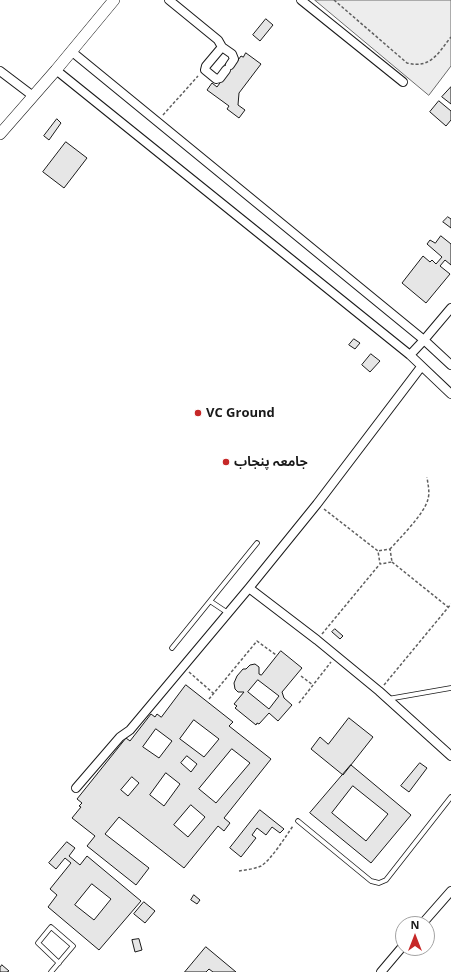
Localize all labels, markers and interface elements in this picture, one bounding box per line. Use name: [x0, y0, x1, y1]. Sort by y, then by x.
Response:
place label: VC Ground: [206, 405, 275, 421]
marker: VC Ground: [193, 408, 203, 418]
place label: جامعہ پنجاب: [234, 454, 308, 470]
marker: جامعہ پنجاب: [221, 457, 231, 467]
north arrow: [395, 916, 435, 956]
text: N: [411, 917, 419, 932]

